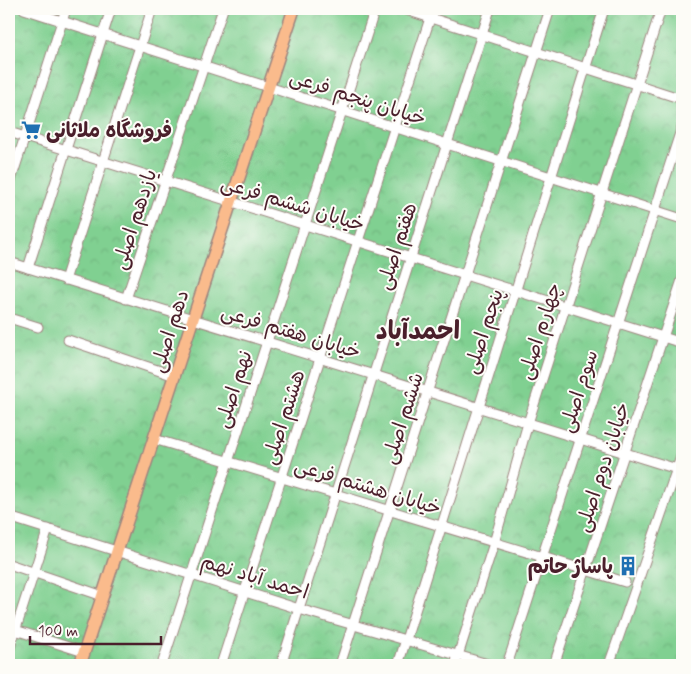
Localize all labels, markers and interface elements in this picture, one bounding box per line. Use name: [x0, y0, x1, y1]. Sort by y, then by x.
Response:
street label: خیابان پنجم فرعی: [286, 64, 429, 133]
place label: فروشگاه ملاثانی: [46, 118, 172, 145]
supermarket icon: فروشگاه ملاثانی: [20, 119, 42, 141]
street label: یازدهم اصلی: [106, 166, 164, 273]
street label: خیابان ششم فرعی: [217, 170, 368, 239]
street label: هفتم اصلی: [371, 199, 424, 294]
street label: چهارم اصلی: [512, 280, 569, 383]
street label: پنجم اصلی: [458, 286, 511, 377]
street label: دهم اصلی: [144, 287, 196, 376]
street label: خیابان هفتم فرعی: [218, 298, 364, 366]
district label: احمدآباد: [376, 316, 460, 349]
street label: نهم اصلی: [209, 347, 260, 432]
street label: سوم اصلی: [553, 347, 606, 437]
street label: هشتم اصلی: [256, 367, 312, 468]
street label: ششم اصلی: [376, 369, 431, 468]
street label: خیابان دوم اصلی: [570, 399, 638, 536]
street label: خیابان هشتم فرعی: [291, 452, 444, 523]
street label: احمد آباد نهم: [197, 548, 312, 607]
place label: پاساژ حاتم: [528, 554, 613, 581]
building icon: پاساژ حاتم: [617, 555, 639, 577]
scale bar: [30, 614, 161, 646]
text: 100 m: [38, 622, 78, 642]

